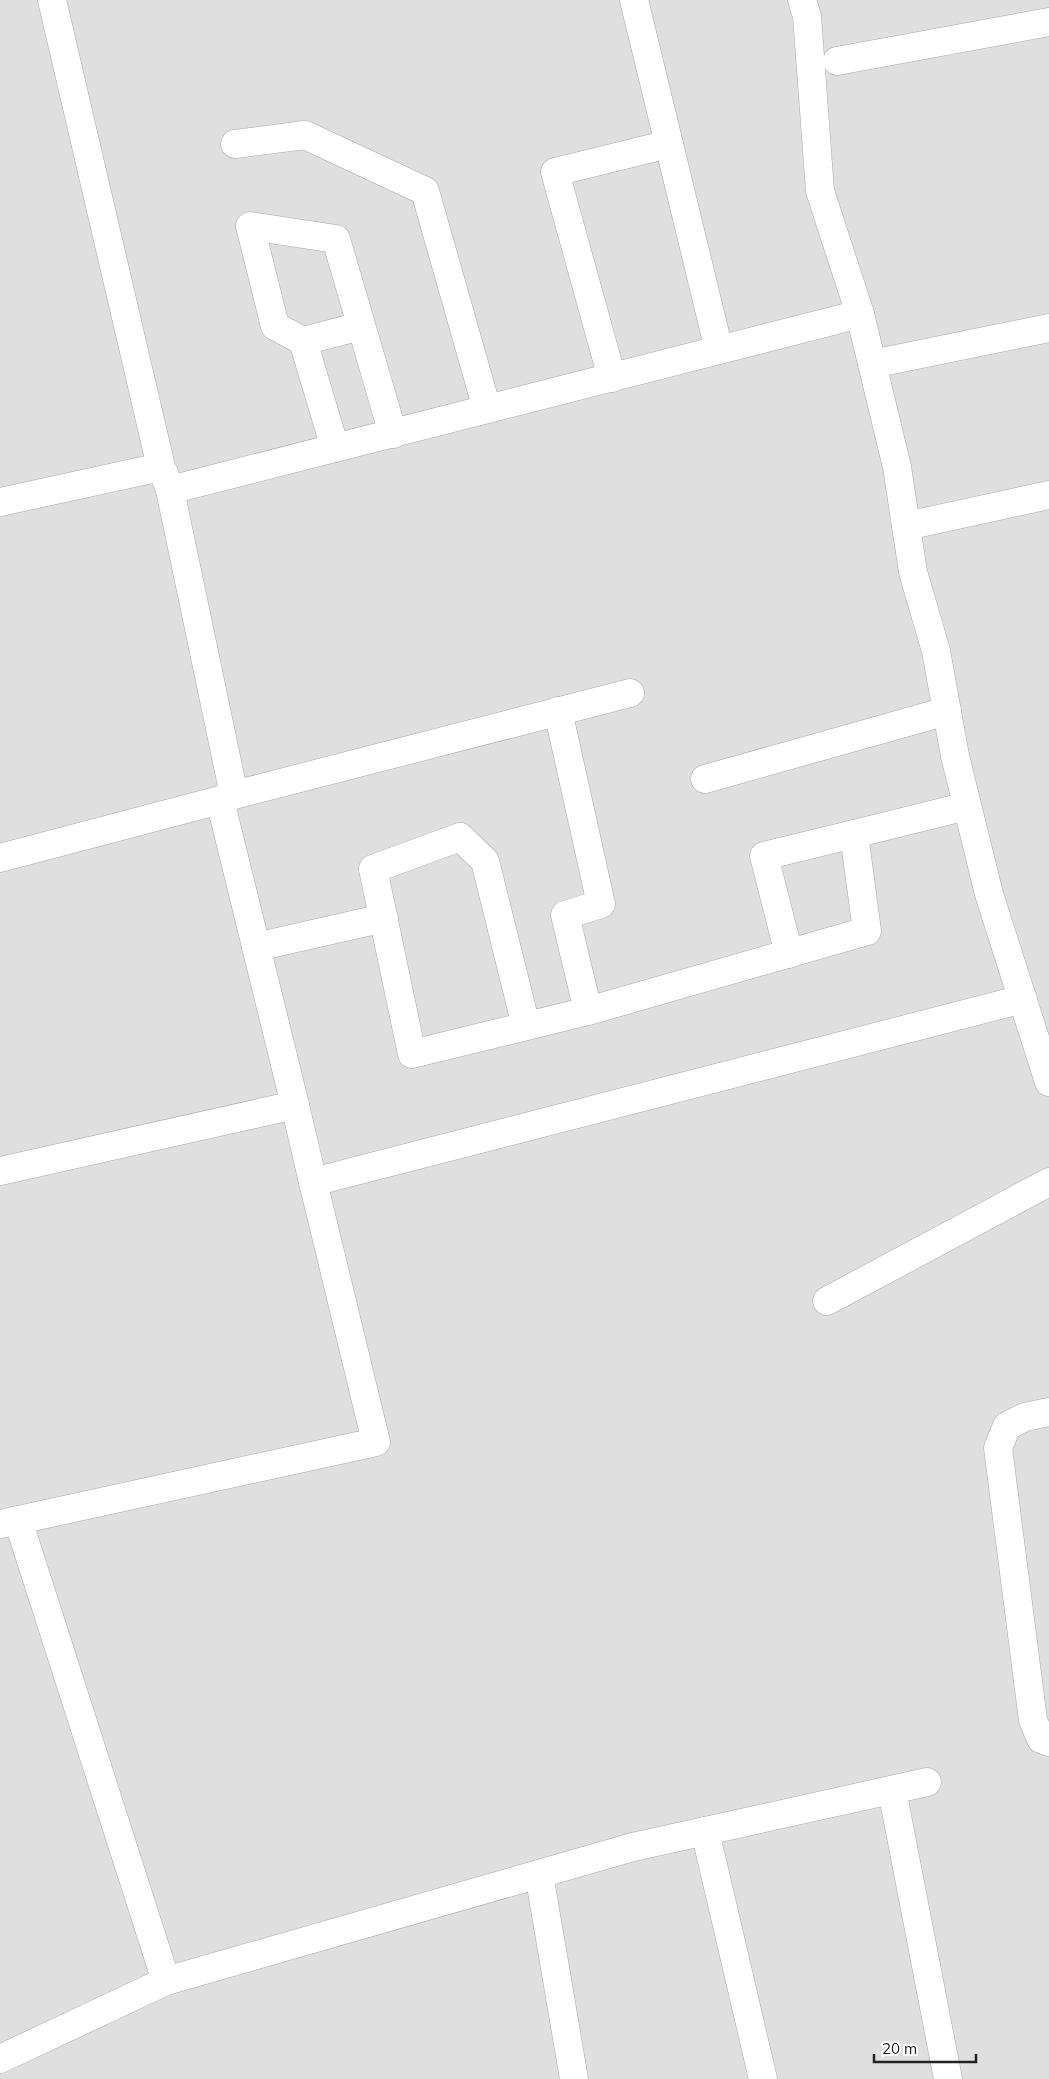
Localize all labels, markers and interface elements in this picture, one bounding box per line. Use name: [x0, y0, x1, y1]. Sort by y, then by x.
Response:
scale bar: [874, 2032, 976, 2064]
text: 20 m: [882, 2039, 917, 2058]

